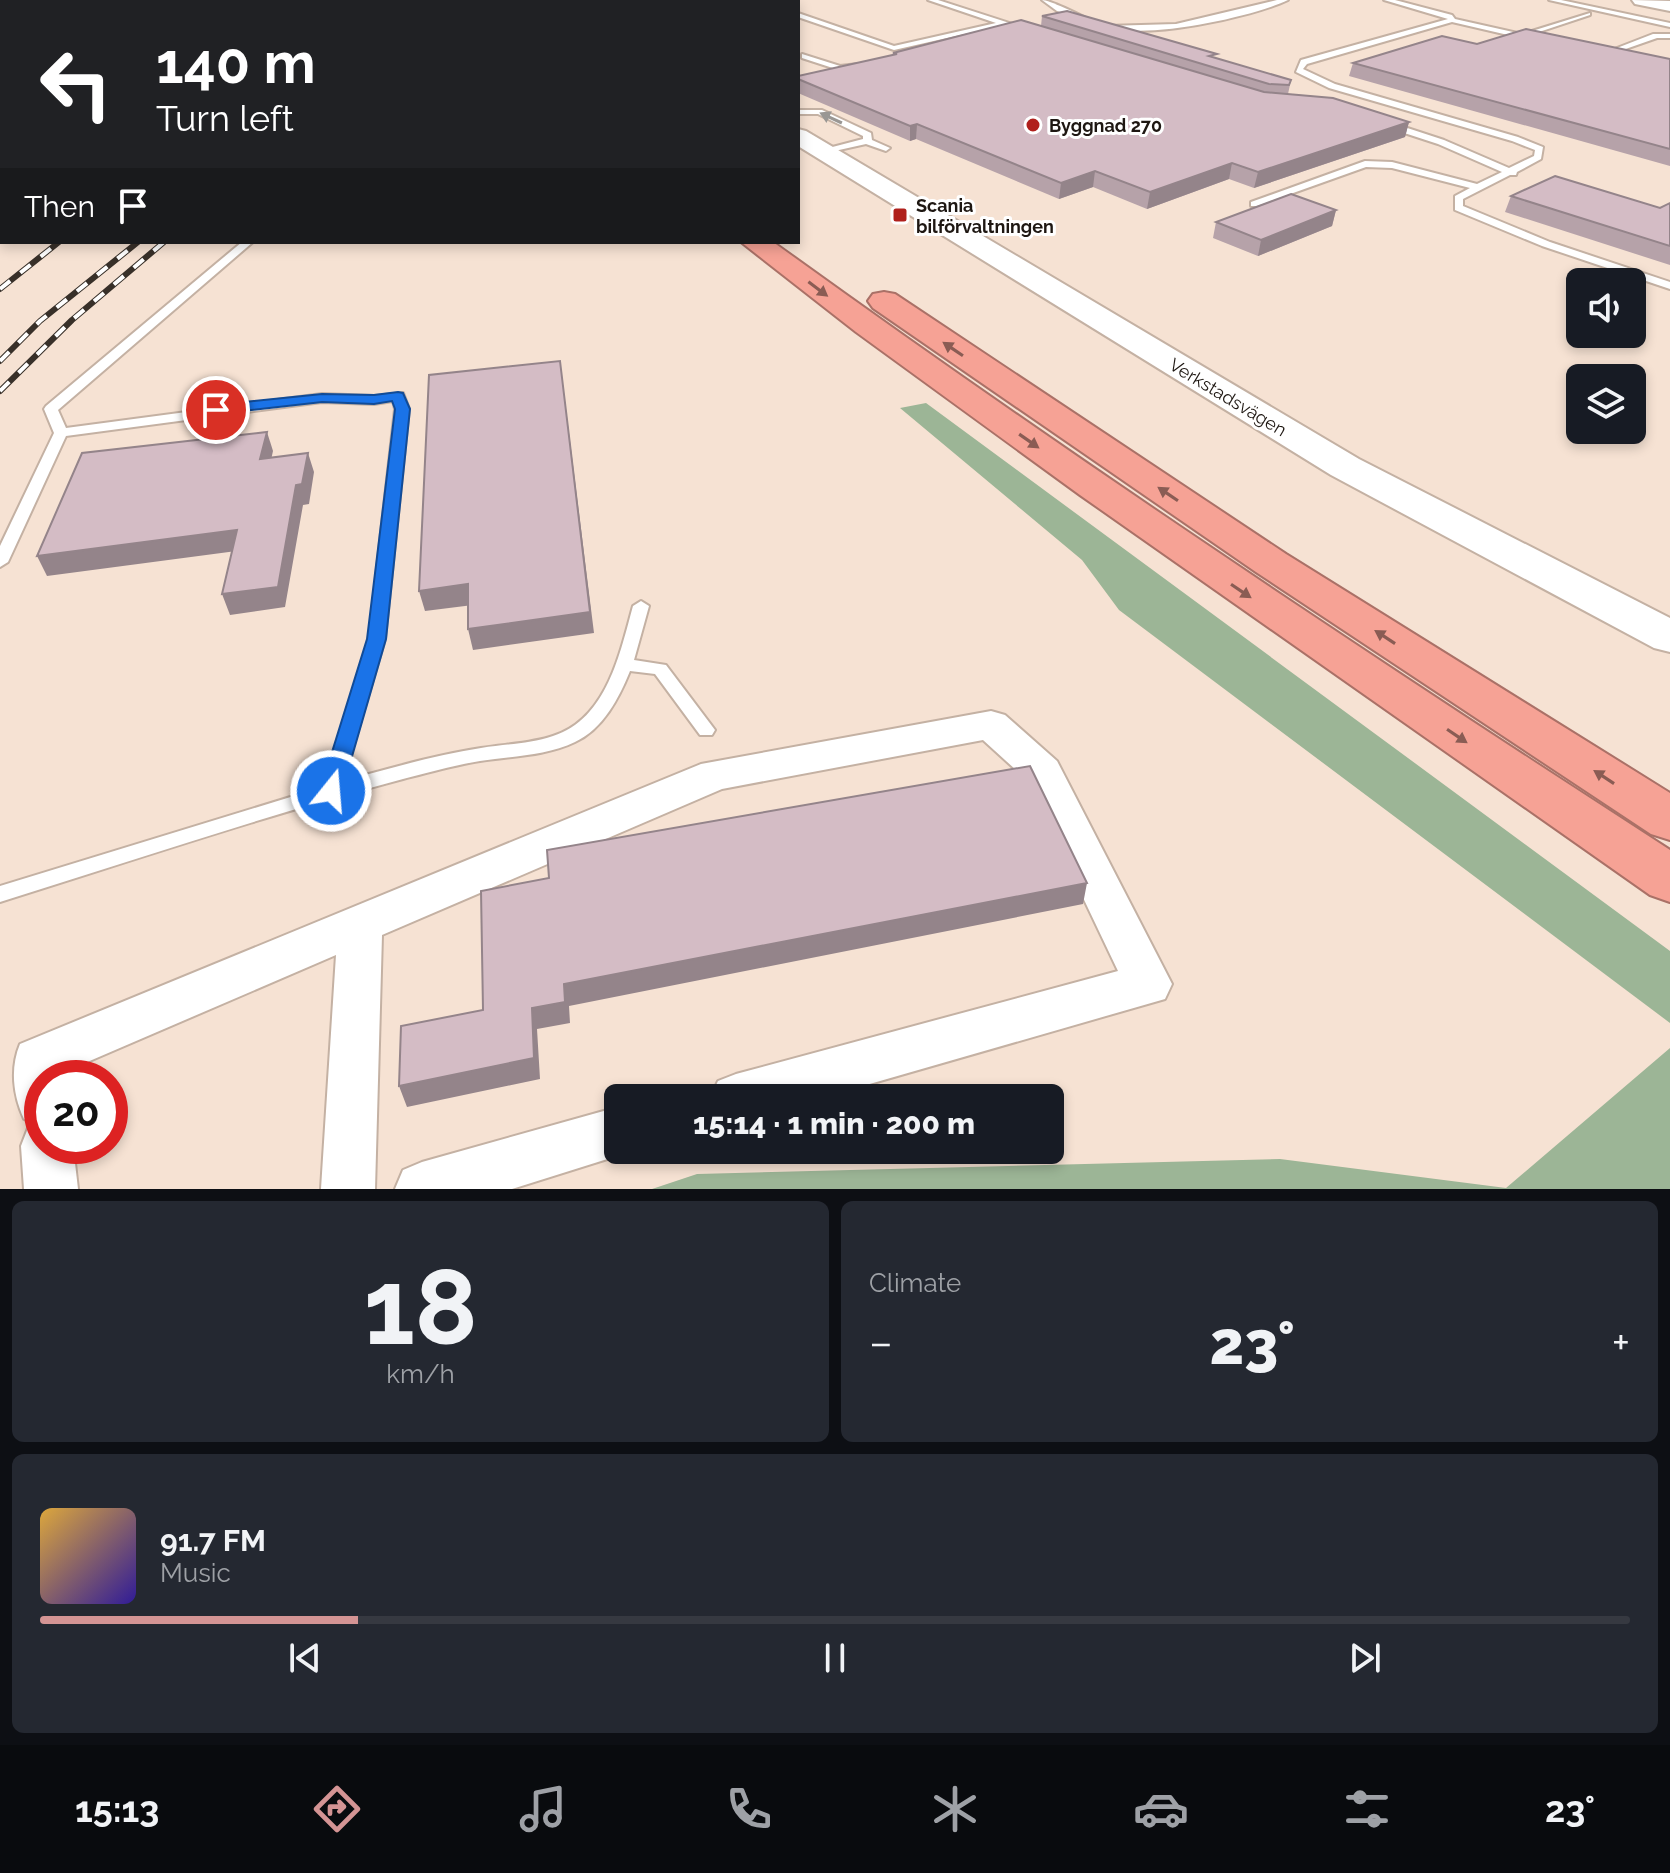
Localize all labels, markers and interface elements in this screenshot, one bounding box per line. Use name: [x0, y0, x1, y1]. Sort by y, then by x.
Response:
text: 140 m: [156, 30, 316, 96]
icon: left: [24, 32, 128, 136]
text: Turn left: [156, 97, 294, 139]
one-way arrow: [820, 111, 843, 125]
place label: Byggnad 270: [1049, 115, 1162, 136]
marker: Byggnad 270: [1024, 116, 1042, 134]
icon: arrive: [111, 184, 155, 228]
text: Then: [24, 189, 95, 224]
place label: Scania bilförvaltningen: [916, 195, 1054, 237]
marker: Scania bilförvaltningen: [891, 206, 909, 224]
map controls: [1566, 268, 1646, 444]
button: sound: [1566, 268, 1646, 348]
one-way arrow: [808, 280, 828, 296]
one-way arrow: [942, 341, 963, 356]
street label: Verkstadsvägen: [1166, 354, 1290, 440]
button: layers: [1566, 364, 1646, 444]
pin: [182, 376, 250, 444]
icon: arrive: [194, 388, 238, 432]
one-way arrow: [1018, 433, 1039, 448]
one-way arrow: [1158, 487, 1179, 502]
one-way arrow: [1230, 583, 1252, 598]
one-way arrow: [1375, 630, 1396, 645]
one-way arrow: [1446, 728, 1467, 743]
position arrow: [289, 749, 373, 833]
one-way arrow: [1594, 770, 1615, 785]
speed limit sign: 20: [24, 1060, 128, 1164]
text: 15:14 · 1 min · 200 m: [693, 1106, 975, 1141]
text: 18: [363, 1246, 478, 1368]
text: Climate: [869, 1268, 961, 1298]
text: 23°: [1209, 1308, 1295, 1378]
text: −: [869, 1317, 893, 1368]
text: +: [1612, 1317, 1630, 1368]
text: km/h: [386, 1359, 455, 1389]
text: 91.7 FM: [160, 1523, 266, 1558]
text: Music: [160, 1558, 231, 1588]
icon: previous: [283, 1636, 327, 1680]
icon: pause: [813, 1636, 857, 1680]
icon: next: [1343, 1636, 1387, 1680]
icon: directions: [309, 1781, 365, 1837]
icon: music: [515, 1781, 571, 1837]
icon: phone: [721, 1781, 777, 1837]
icon: climate: [927, 1781, 983, 1837]
icon: car: [1133, 1781, 1189, 1837]
icon: filters: [1339, 1781, 1395, 1837]
text: 15:13: [75, 1788, 159, 1830]
text: 23°: [1545, 1788, 1595, 1830]

